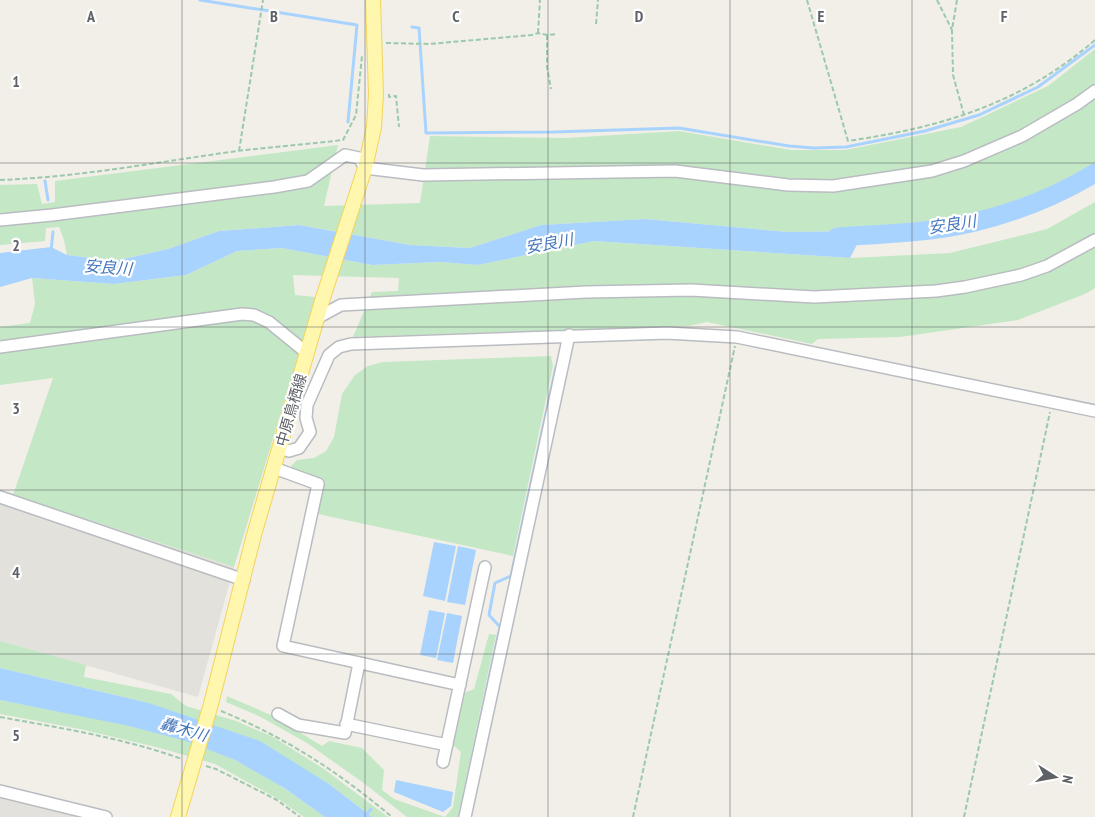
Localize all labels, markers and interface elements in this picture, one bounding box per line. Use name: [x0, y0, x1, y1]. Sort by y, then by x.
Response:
text: A: [86, 6, 96, 26]
text: B: [270, 6, 278, 26]
text: C: [452, 6, 460, 26]
text: D: [635, 6, 644, 26]
text: E: [818, 6, 825, 26]
text: F: [1001, 6, 1008, 26]
text: 1: [12, 71, 20, 91]
water label: 安良川: [927, 210, 979, 237]
water label: 安良川: [524, 229, 576, 257]
text: 2: [12, 235, 20, 255]
water label: 安良川: [83, 255, 135, 279]
street label: 中原鳥栖線: [272, 371, 310, 449]
text: 3: [12, 398, 20, 418]
text: 4: [12, 562, 20, 582]
water label: 轟木川: [158, 713, 212, 746]
text: 5: [12, 725, 20, 745]
north arrow: [1030, 752, 1080, 802]
text: N: [1058, 774, 1077, 785]

